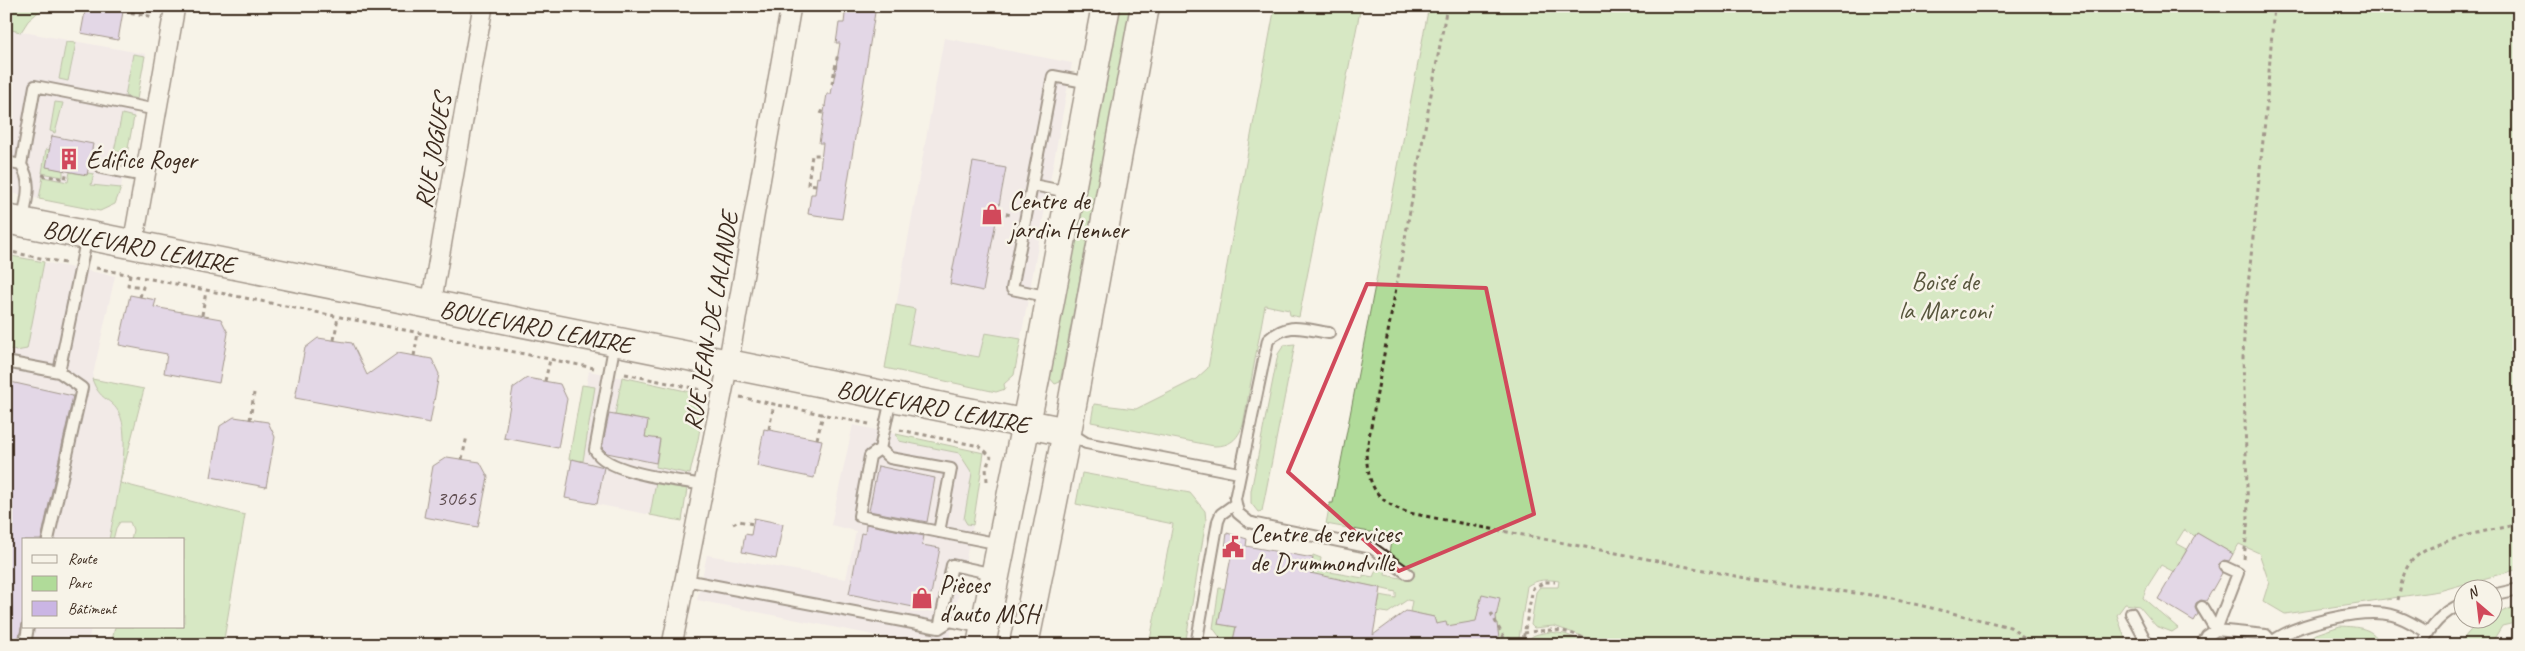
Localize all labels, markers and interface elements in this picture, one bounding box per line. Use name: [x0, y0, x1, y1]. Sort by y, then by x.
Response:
street label: RUE JOGUES: [407, 87, 460, 211]
place label: Édifice Roger: [86, 144, 200, 176]
building icon: Édifice Roger: [56, 146, 82, 172]
place label: Centre de jardin Henner: [1007, 185, 1131, 246]
shop icon: Centre de jardin Henner: [979, 201, 1005, 227]
street label: RUE JEAN-DE LALANDE: [676, 207, 746, 433]
street label: BOULEVARD LEMIRE: [40, 213, 240, 282]
park label: Boisé de la Marconi: [1899, 266, 1994, 327]
street label: BOULEVARD LEMIRE: [437, 293, 637, 362]
street label: BOULEVARD LEMIRE: [834, 373, 1034, 442]
house number: 3065: [436, 484, 477, 512]
place label: Centre de services de Drummondville: [1250, 518, 1403, 579]
public building icon: Centre de services de Drummondville: [1220, 534, 1246, 560]
legend: [22, 538, 185, 628]
text: Route: [68, 550, 98, 569]
place label: Pièces d'auto MSH: [939, 569, 1043, 630]
text: Parc: [68, 574, 92, 593]
north arrow: [2452, 578, 2502, 628]
text: N: [2464, 582, 2482, 603]
shop icon: Pièces d'auto MSH: [909, 585, 935, 611]
text: Bâtiment: [68, 600, 118, 619]

